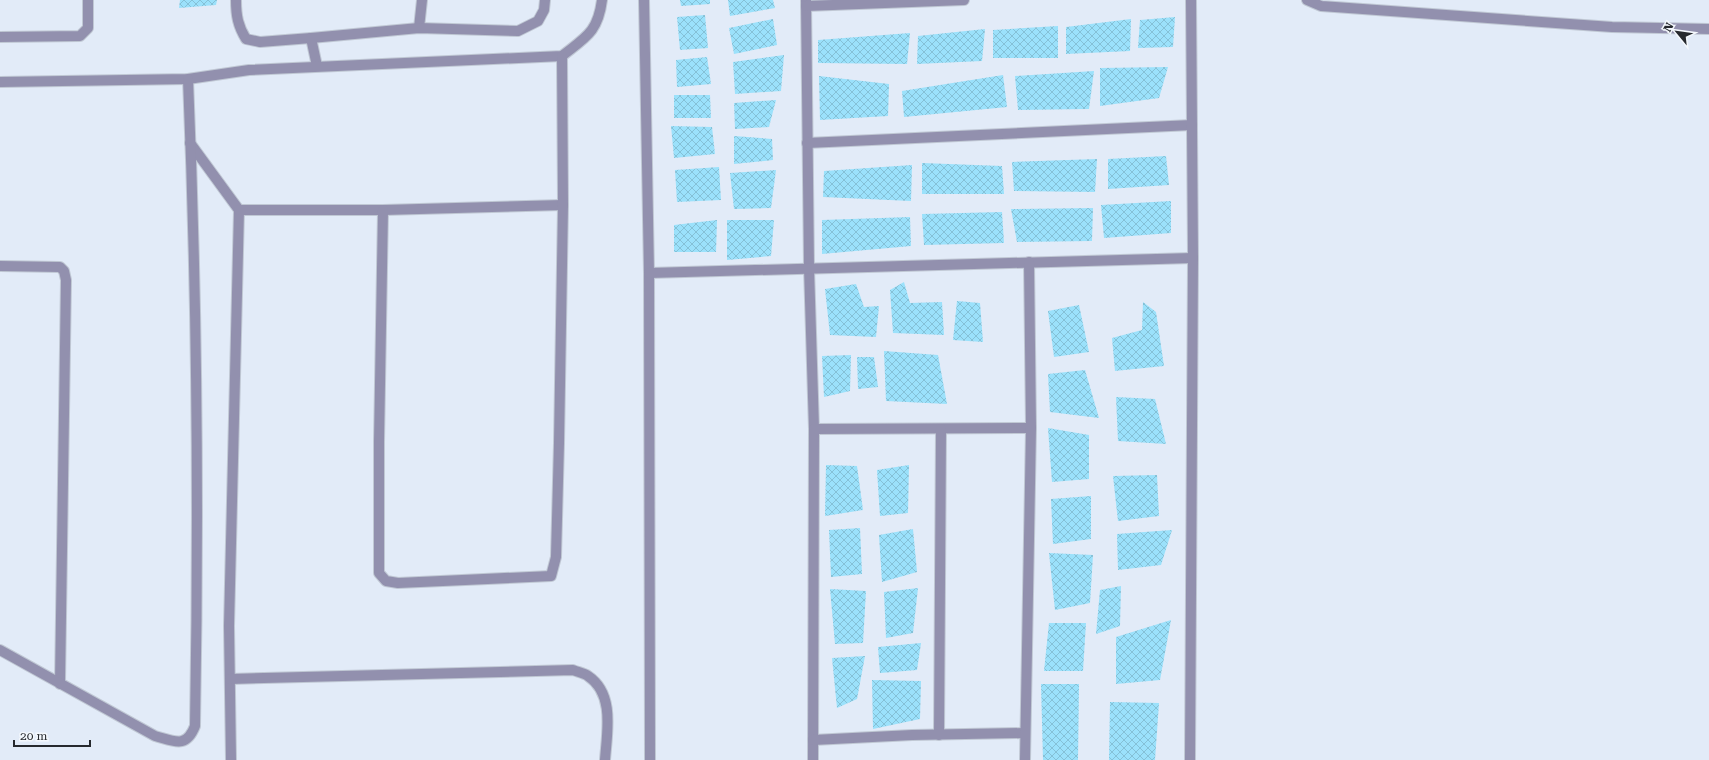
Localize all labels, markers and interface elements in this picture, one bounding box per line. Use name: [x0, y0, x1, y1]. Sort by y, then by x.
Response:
north arrow: [1657, 12, 1697, 52]
text: N: [1661, 20, 1677, 34]
scale bar: [14, 722, 90, 748]
text: 20 m: [20, 729, 47, 743]

